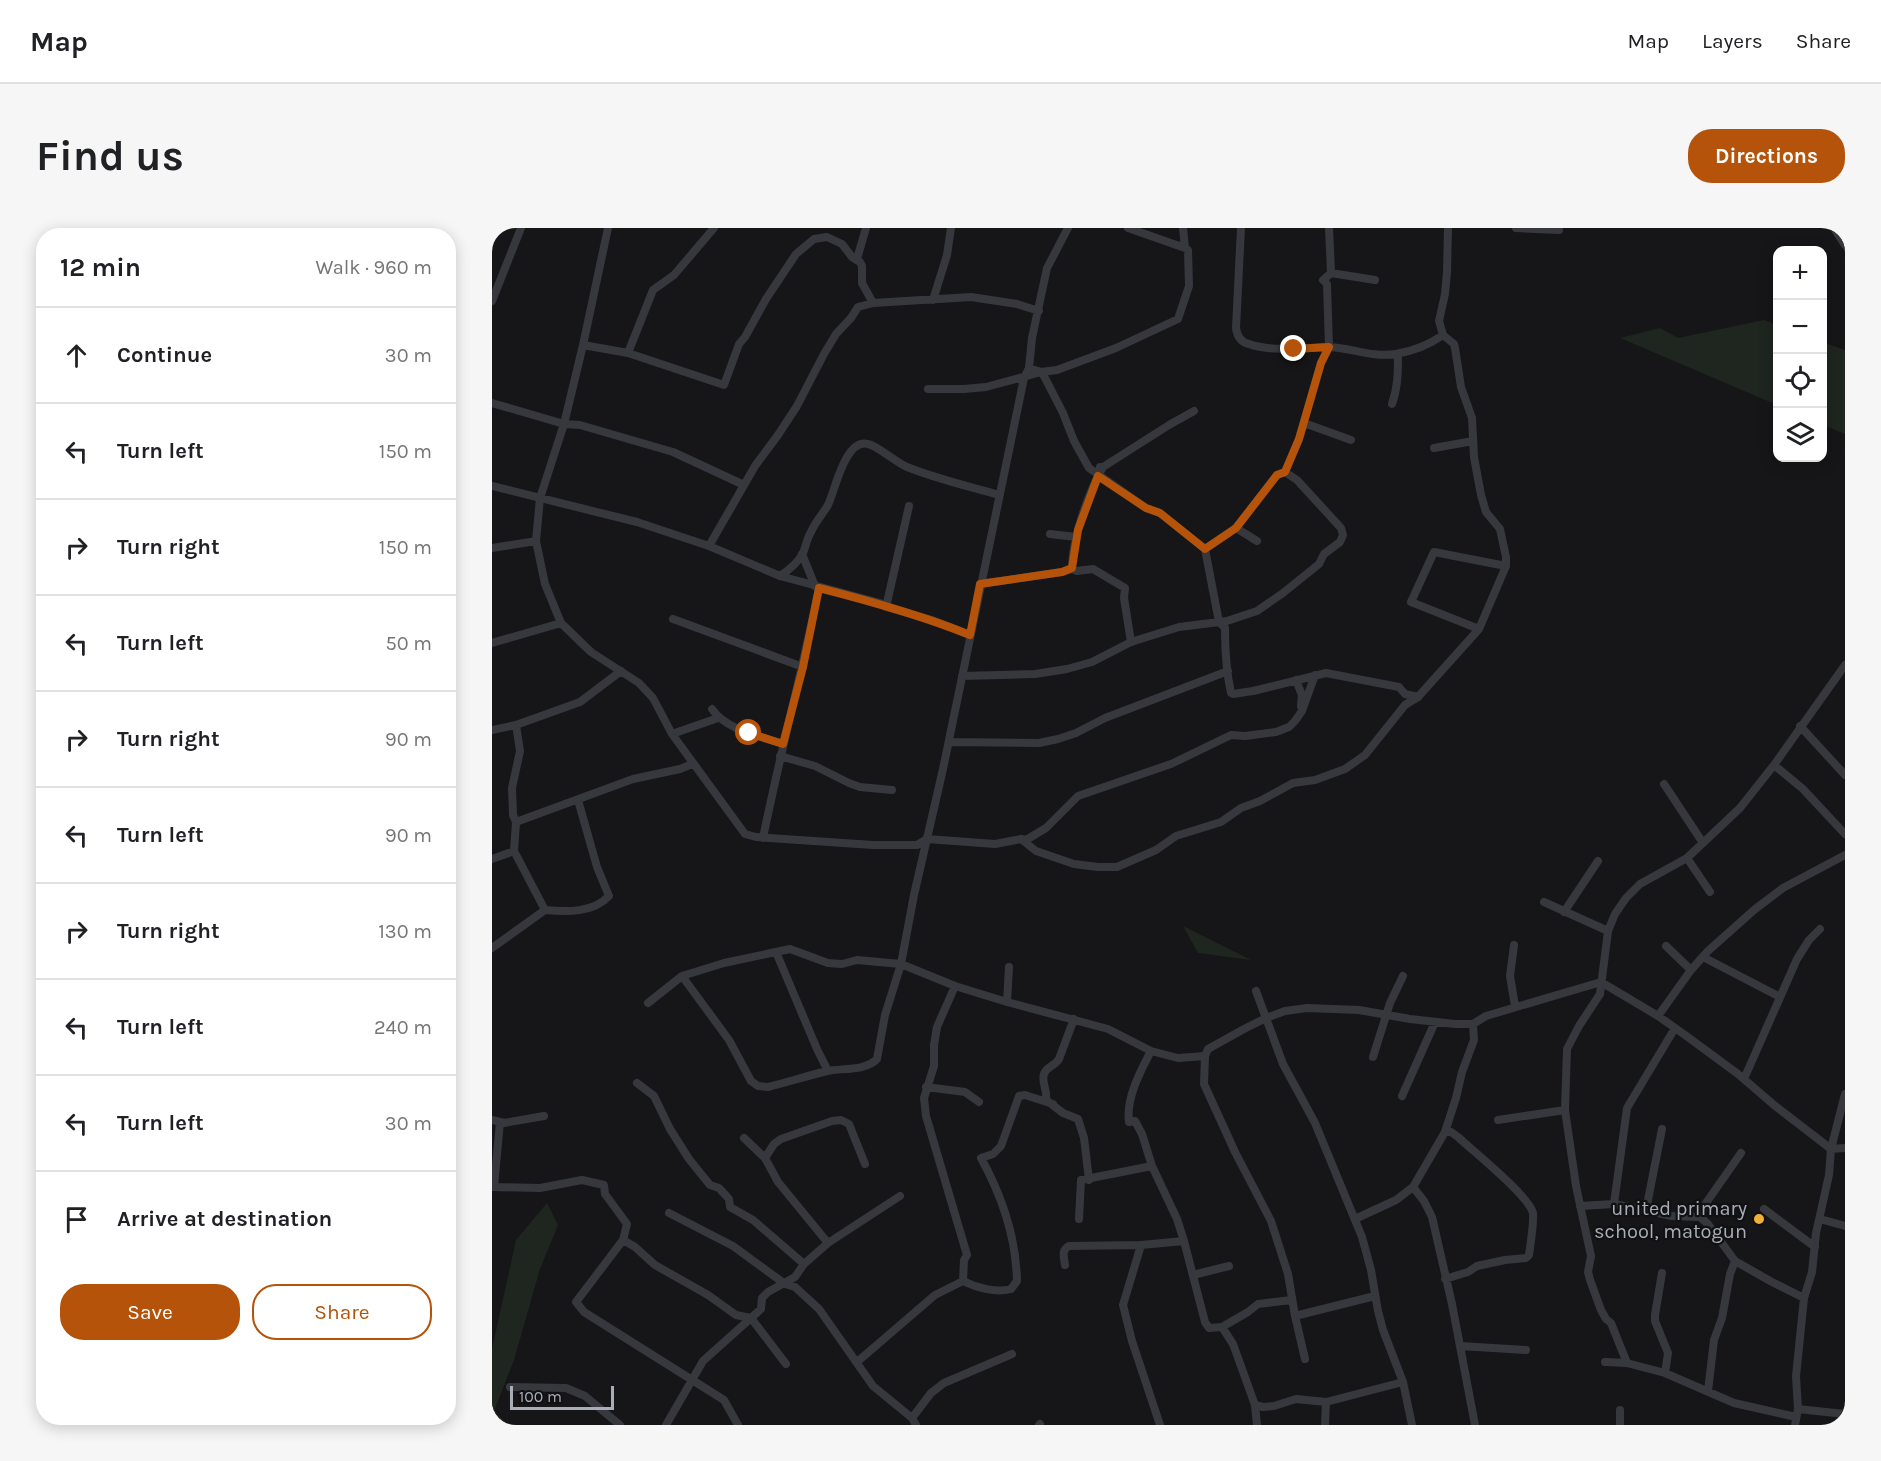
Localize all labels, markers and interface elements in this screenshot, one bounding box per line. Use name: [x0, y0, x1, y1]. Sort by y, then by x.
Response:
text: Map: [30, 25, 88, 58]
text: Map: [1627, 29, 1669, 53]
text: Layers: [1702, 29, 1763, 53]
text: Share: [1796, 29, 1851, 53]
button: Directions: [1688, 129, 1845, 183]
text: Find us: [36, 131, 184, 181]
map controls: [1773, 246, 1827, 462]
button: +: [1773, 246, 1827, 300]
text: 12 min: [60, 252, 141, 283]
text: Walk · 960 m: [315, 256, 432, 279]
button: −: [1773, 300, 1827, 354]
route end: [1280, 335, 1306, 361]
icon: ahead: [60, 339, 93, 372]
text: Continue: [117, 342, 212, 368]
text: 30 m: [385, 344, 432, 367]
button: locate: [1773, 354, 1827, 408]
button: layers: [1773, 408, 1827, 462]
icon: left: [60, 435, 93, 468]
text: Turn left: [117, 438, 204, 464]
text: 150 m: [379, 440, 432, 463]
icon: right: [60, 531, 93, 564]
text: Turn right: [117, 534, 220, 560]
text: 150 m: [379, 536, 432, 559]
icon: left: [60, 627, 93, 660]
text: Turn left: [117, 630, 204, 656]
text: 50 m: [385, 632, 432, 655]
route start: [735, 719, 761, 745]
icon: right: [60, 723, 93, 756]
text: Turn right: [117, 726, 220, 752]
text: 90 m: [385, 728, 432, 751]
icon: left: [60, 819, 93, 852]
text: Turn left: [117, 822, 204, 848]
text: 90 m: [385, 824, 432, 847]
icon: right: [60, 915, 93, 948]
text: Turn right: [117, 918, 220, 944]
text: 130 m: [378, 920, 432, 943]
icon: left: [60, 1011, 93, 1044]
text: Turn left: [117, 1014, 204, 1040]
text: 240 m: [374, 1016, 432, 1039]
icon: left: [60, 1107, 93, 1140]
text: Turn left: [117, 1110, 204, 1136]
text: 30 m: [385, 1112, 432, 1135]
place label: united primary school, matogun: [1594, 1197, 1747, 1243]
icon: arrive: [60, 1203, 93, 1236]
text: Arrive at destination: [117, 1206, 332, 1232]
marker: united primary school, matogun: [1752, 1212, 1766, 1226]
button: Save: [60, 1284, 240, 1340]
button: Share: [252, 1284, 432, 1340]
scale bar: [510, 1383, 614, 1410]
text: 100 m: [519, 1387, 562, 1406]

